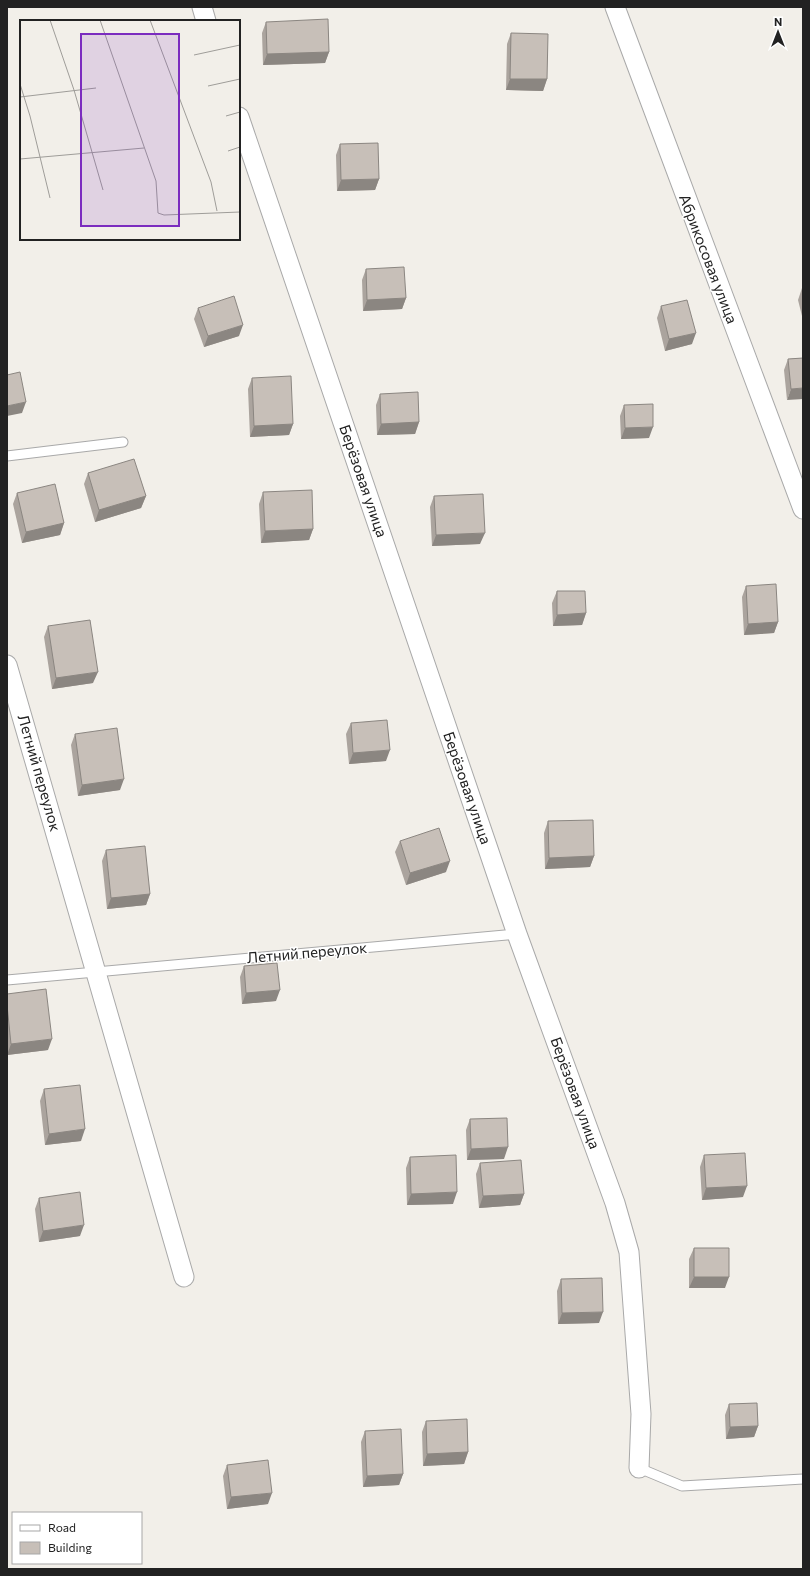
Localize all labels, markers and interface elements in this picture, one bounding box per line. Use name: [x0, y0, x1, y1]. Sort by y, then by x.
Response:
north arrow: [758, 12, 798, 52]
text: N: [774, 15, 782, 28]
inset map: [20, 20, 240, 240]
street label: Абрикосовая улица: [676, 191, 742, 326]
street label: Берёзовая улица: [336, 422, 392, 539]
street label: Летний переулок: [15, 712, 65, 833]
street label: Берёзовая улица: [440, 729, 496, 846]
street label: Летний переулок: [246, 938, 368, 966]
street label: Берёзовая улица: [547, 1034, 605, 1151]
legend: [12, 1512, 142, 1564]
text: Road: [48, 1520, 76, 1534]
text: Building: [48, 1540, 92, 1554]

